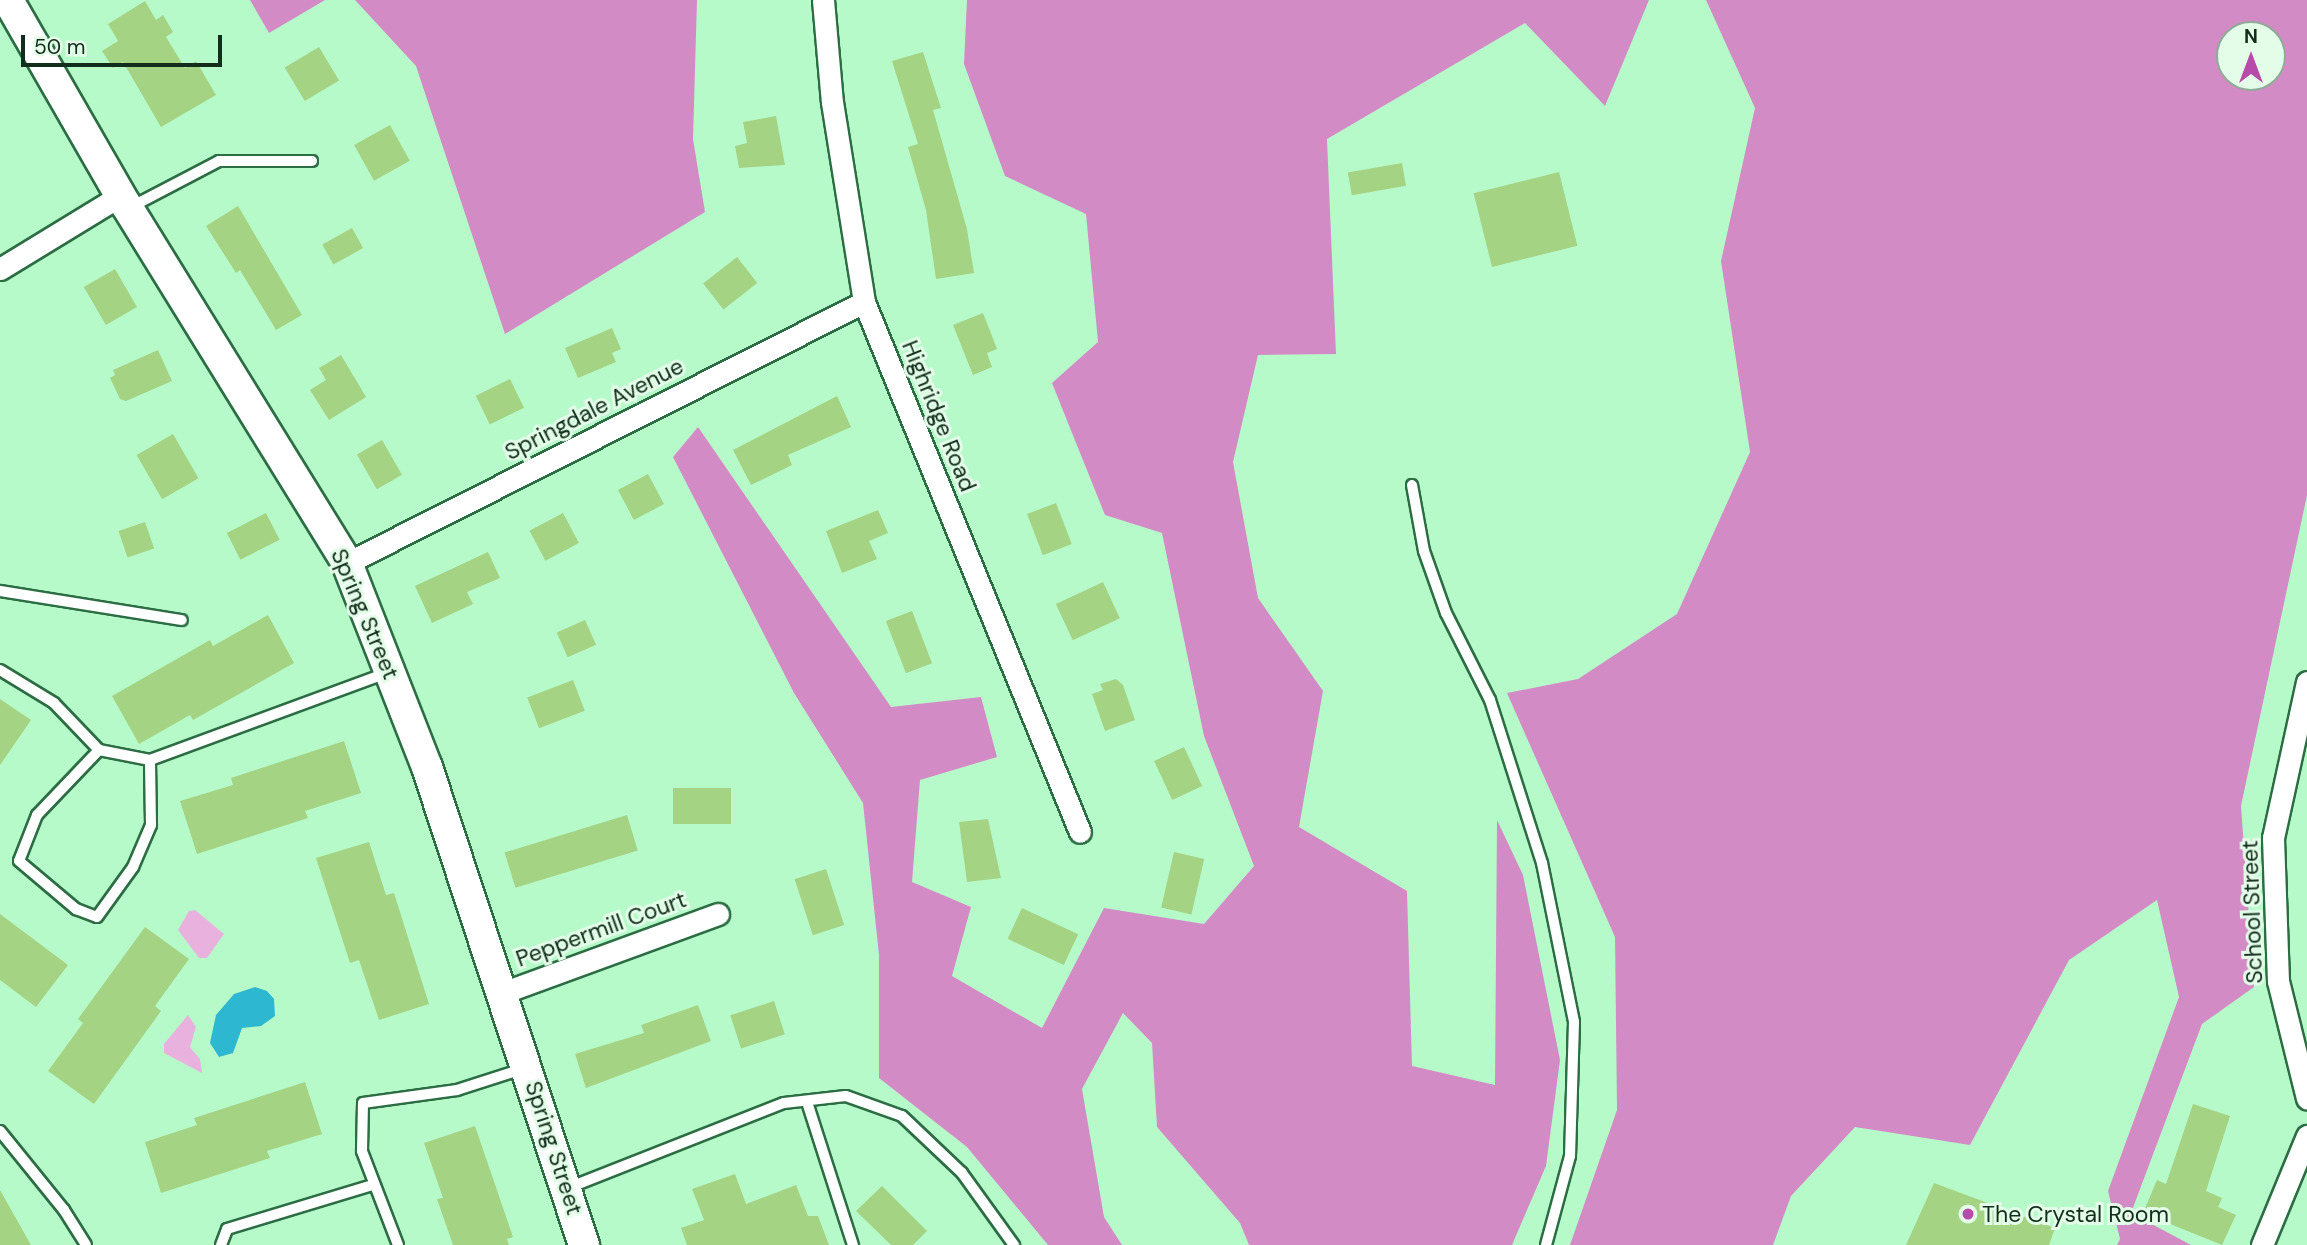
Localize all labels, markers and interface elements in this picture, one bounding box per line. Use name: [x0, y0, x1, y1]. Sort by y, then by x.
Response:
scale bar: [24, 21, 226, 65]
north arrow: [2216, 21, 2286, 91]
text: N: [2244, 24, 2258, 49]
text: 50 m: [34, 33, 85, 61]
street label: Highridge Road: [896, 336, 982, 496]
street label: Springdale Avenue: [500, 352, 688, 466]
street label: Spring Street: [325, 545, 405, 683]
street label: School Street: [2236, 840, 2268, 984]
street label: Peppermill Court: [512, 885, 690, 973]
street label: Spring Street: [519, 1078, 589, 1218]
place label: The Crystal Room: [1982, 1200, 2169, 1228]
marker: The Crystal Room: [1960, 1206, 1976, 1222]

